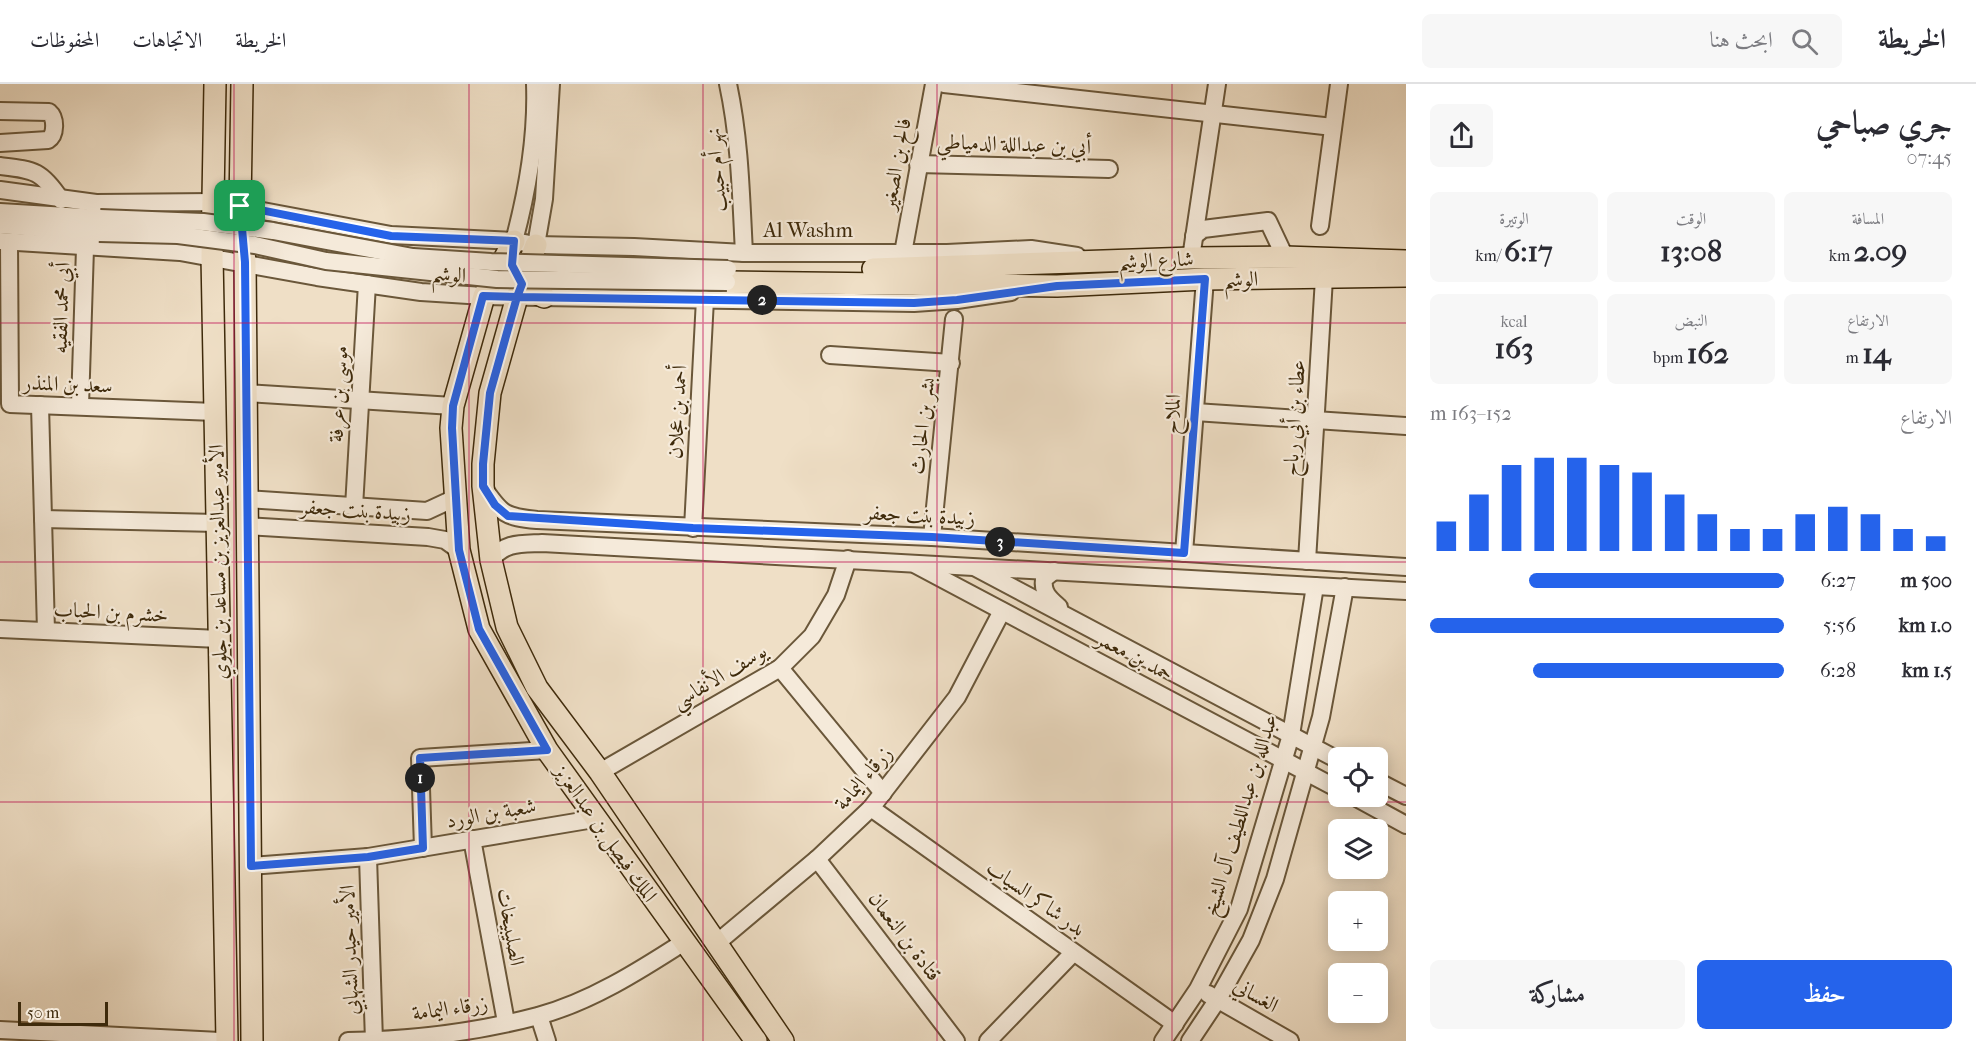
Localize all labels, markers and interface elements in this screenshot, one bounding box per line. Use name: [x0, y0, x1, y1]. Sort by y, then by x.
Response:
search box: [1422, 14, 1842, 68]
text: الخريطة: [1878, 22, 1946, 55]
icon: search: [1788, 25, 1821, 58]
text: ابحث هنا: [1709, 27, 1773, 53]
text: المحفوظات: [30, 28, 99, 52]
text: الاتجاهات: [132, 28, 202, 52]
text: الخريطة: [235, 28, 286, 52]
button: share: [1430, 104, 1493, 167]
text: جري صباحي: [1816, 104, 1952, 143]
street label: فالح بن الصغير: [876, 116, 922, 215]
street label: أبي بن عبداللة الدمياطي: [936, 126, 1092, 167]
street label: نهر أم حبيب: [698, 127, 737, 213]
text: 07:45: [1907, 146, 1952, 169]
pin: [214, 180, 265, 231]
icon: arrive: [223, 189, 256, 222]
text: الوتيرة: [1499, 209, 1529, 228]
text: الوقت: [1676, 209, 1706, 228]
text: المسافة: [1852, 209, 1884, 228]
street label: Al Washm: [762, 218, 853, 242]
text: 6:17: [1504, 234, 1553, 269]
text: 13:08: [1660, 234, 1722, 269]
text: 2.09: [1854, 234, 1907, 269]
text: /km: [1475, 246, 1504, 265]
text: km: [1829, 246, 1854, 265]
street label: شارع الوشم: [1118, 247, 1194, 282]
street label: الوشم: [430, 261, 467, 296]
street label: أبي محمد الفقيه: [44, 262, 80, 354]
street label: الوشم: [1224, 267, 1259, 300]
pin: 2: [747, 285, 777, 315]
text: 2: [758, 290, 766, 309]
text: النبض: [1675, 311, 1707, 330]
text: الارتفاع: [1847, 311, 1889, 330]
text: kcal: [1501, 312, 1527, 331]
text: 163: [1494, 331, 1534, 366]
text: 162: [1687, 336, 1729, 371]
text: 14: [1862, 336, 1891, 371]
street label: موسى بن عرفة: [323, 345, 356, 443]
text: bpm: [1653, 348, 1687, 367]
text: m: [1845, 348, 1862, 367]
street label: عطاء بن أبي رباح: [1275, 359, 1317, 478]
street label: أحمد بن عجلان: [660, 364, 691, 460]
street label: سعد بن المنذر: [21, 370, 113, 398]
street label: بشر بن الحارث: [905, 376, 941, 476]
street label: الملاح: [1159, 393, 1192, 435]
text: 152–163 m: [1430, 402, 1512, 425]
text: الارتفاع: [1900, 406, 1952, 429]
street label: الأمير عبدالعزيز بن مساعد بن جلوي: [201, 444, 236, 680]
street label: زبيدة بنت جعفر: [298, 494, 412, 527]
street label: زبيدة بنت جعفر: [862, 500, 976, 531]
pin: 3: [985, 527, 1015, 557]
text: 3: [997, 532, 1003, 551]
text: 6:27: [1820, 569, 1856, 592]
text: 500 m: [1900, 569, 1952, 592]
street label: خشرم بن الحباب: [53, 597, 169, 633]
text: 5:56: [1823, 614, 1856, 637]
text: 1.0 km: [1899, 614, 1952, 637]
street label: حمد بن معمر: [1091, 625, 1177, 687]
street label: يوسف الأنفاسي: [666, 635, 776, 720]
text: 6:28: [1820, 659, 1856, 682]
text: 1.5 km: [1902, 659, 1952, 682]
street label: عبدالله بن عبداللطيف آل الشيخ: [1197, 711, 1289, 921]
street label: زرقاء اليمامة: [829, 741, 897, 815]
map controls: [1328, 747, 1388, 1023]
button: locate: [1328, 747, 1388, 807]
street label: الملك فيصل بن عبدالعزيز: [546, 758, 662, 908]
pin: 1: [405, 763, 435, 793]
text: 1: [417, 768, 423, 787]
street label: شعبة بن الورد: [444, 793, 538, 834]
button: layers: [1328, 819, 1388, 879]
street label: بدر شاكر السياب: [981, 855, 1090, 942]
street label: الأمير حيدر الشهابي: [332, 884, 368, 1015]
street label: الصليبيخات: [491, 886, 530, 968]
street label: قتادة بن النعمان: [864, 887, 946, 985]
button: +: [1328, 891, 1388, 951]
button: مشاركة: [1430, 960, 1685, 1029]
button: حفظ: [1697, 960, 1952, 1029]
button: −: [1328, 963, 1388, 1023]
street label: الغساني: [1227, 973, 1283, 1022]
street label: زرقاء اليمامة: [411, 991, 489, 1025]
scale bar: [18, 999, 108, 1026]
text: 50 m: [27, 1003, 59, 1022]

